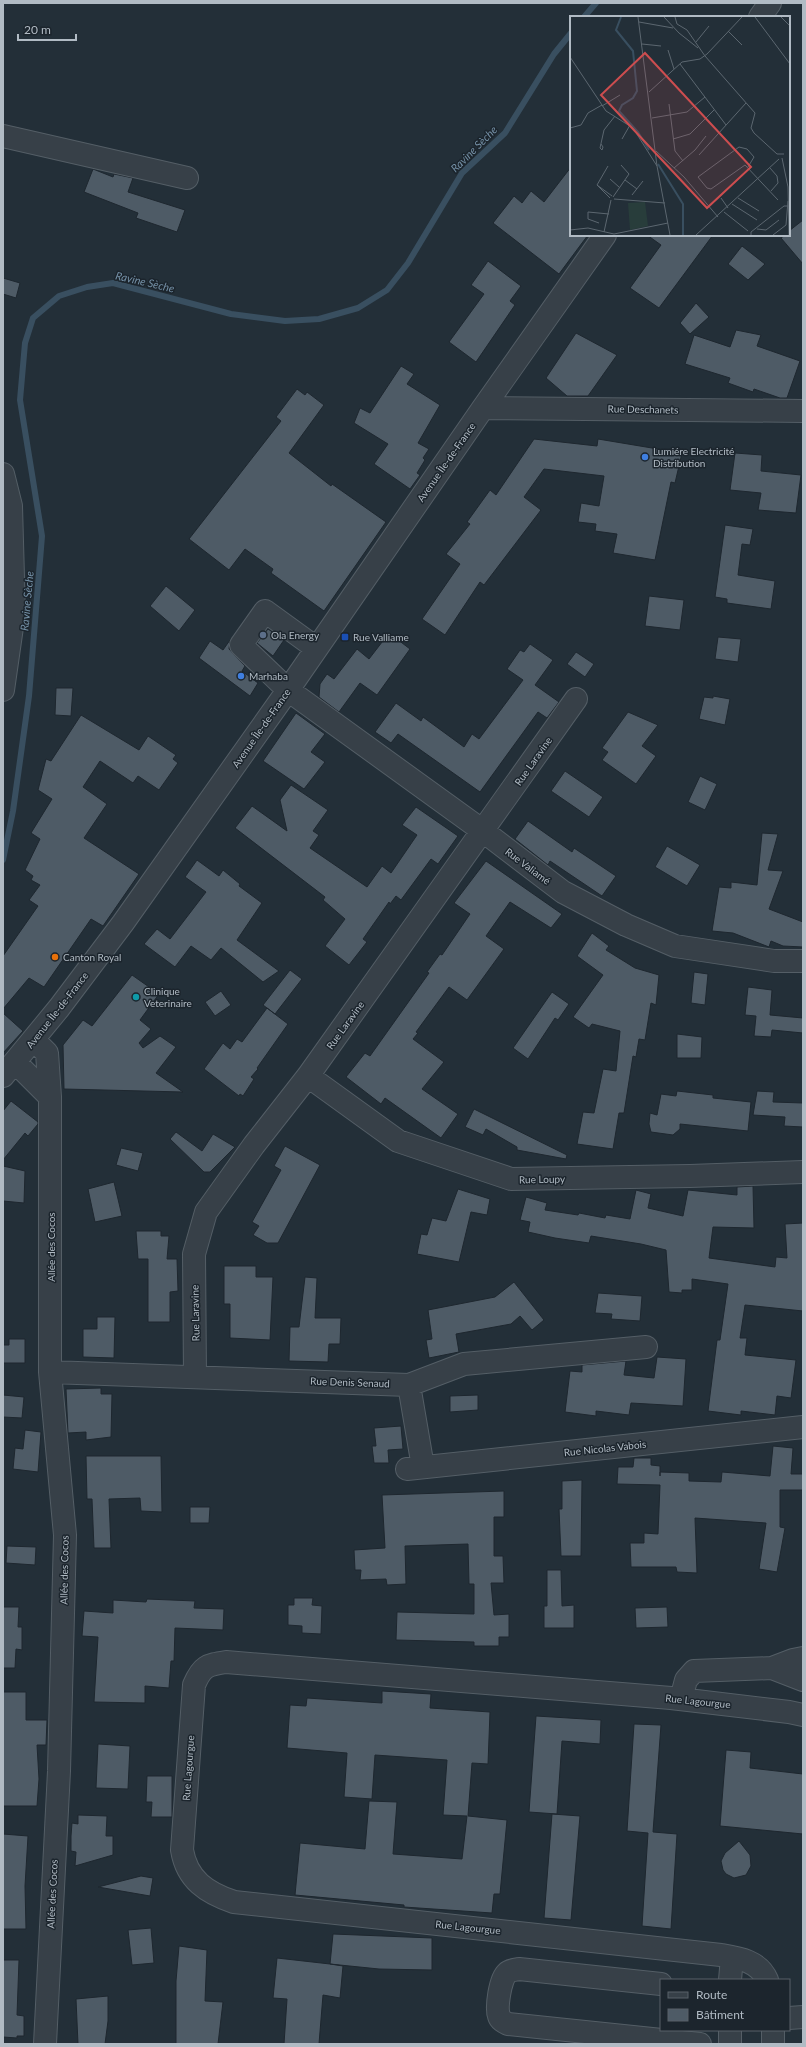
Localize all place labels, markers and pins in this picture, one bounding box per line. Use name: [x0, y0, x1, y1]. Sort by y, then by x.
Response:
place label: Lumiére Electricité Distribution: [653, 445, 734, 469]
marker: Lumiére Electricité Distribution: [640, 452, 650, 462]
place label: Ola Energy: [271, 629, 320, 641]
marker: Ola Energy: [258, 630, 268, 640]
place label: Rue Valliame: [353, 631, 409, 643]
marker: Rue Valliame: [340, 632, 350, 642]
place label: Marhaba: [249, 670, 288, 682]
marker: Marhaba: [236, 671, 246, 681]
place label: Canton Royal: [63, 951, 121, 963]
marker: Canton Royal: [50, 952, 60, 962]
place label: Clinique Veterinaire: [144, 985, 192, 1009]
marker: Clinique Veterinaire: [131, 992, 141, 1002]

